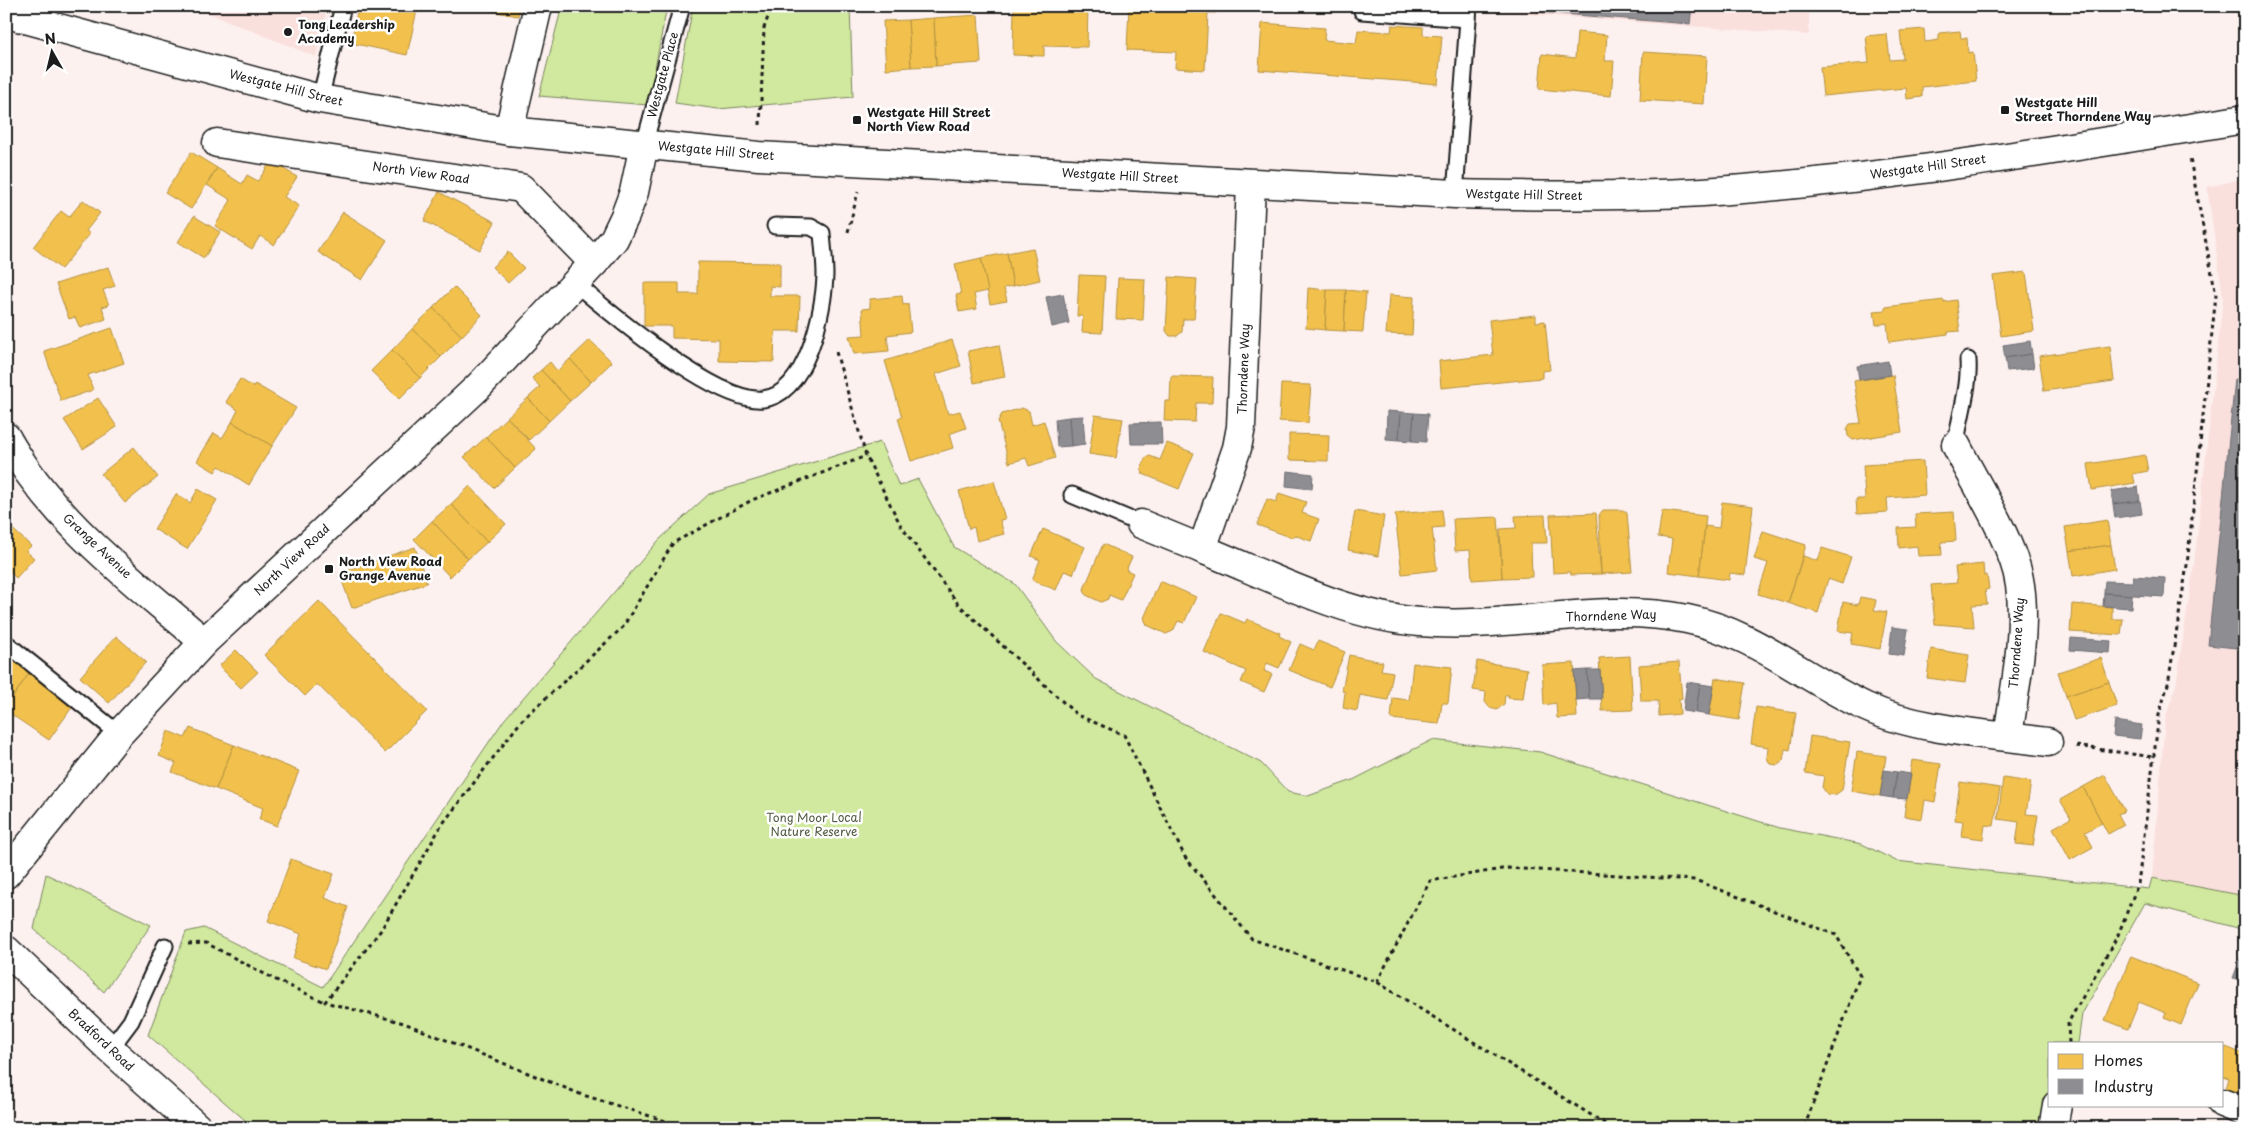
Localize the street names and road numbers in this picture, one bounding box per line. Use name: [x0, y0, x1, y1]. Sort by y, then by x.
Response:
street label: Westgate Place: [642, 30, 682, 120]
street label: Westgate Hill Street: [227, 64, 345, 110]
street label: Westgate Hill Street: [657, 136, 775, 164]
street label: Westgate Hill Street: [1869, 149, 1987, 183]
street label: North View Road: [372, 156, 471, 188]
street label: Westgate Hill Street: [1061, 163, 1179, 187]
street label: Westgate Hill Street: [1466, 184, 1583, 204]
street label: Thorndene Way: [1232, 323, 1254, 415]
street label: Grange Avenue: [59, 509, 136, 582]
street label: North View Road: [249, 519, 333, 599]
street label: Thorndene Way: [2004, 597, 2028, 689]
street label: Thorndene Way: [1565, 604, 1657, 626]
street label: Bradford Road: [65, 1004, 139, 1075]

